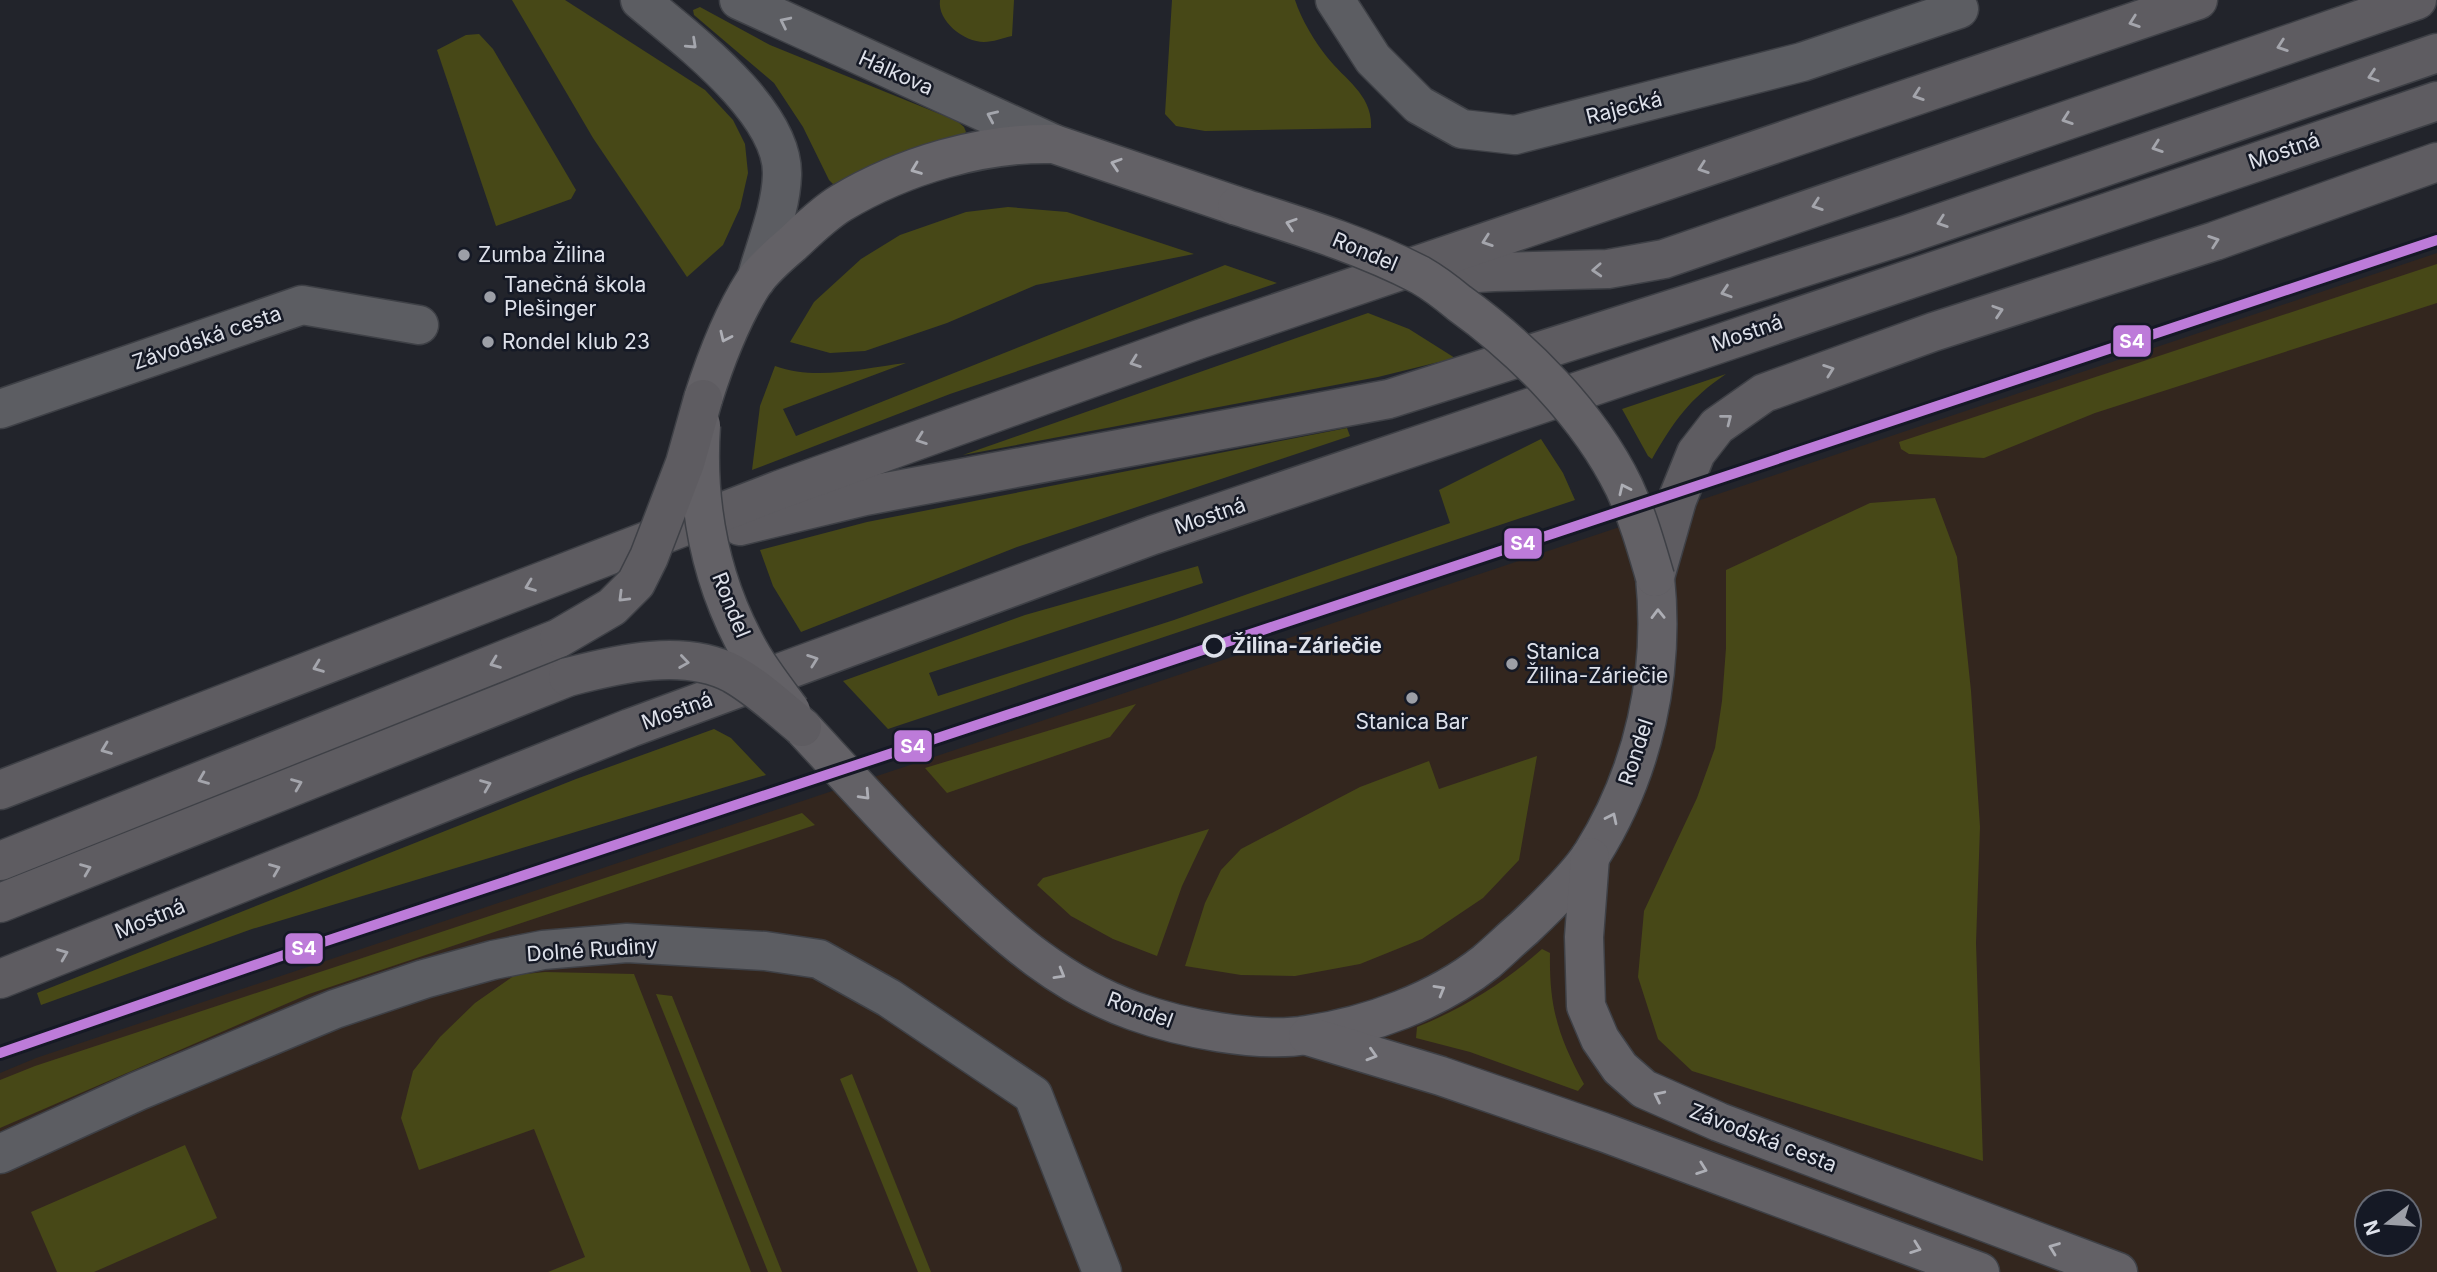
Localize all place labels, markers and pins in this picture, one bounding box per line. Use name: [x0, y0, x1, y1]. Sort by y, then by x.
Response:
place label: Zumba Žilina: [478, 241, 605, 267]
marker: Zumba Žilina: [456, 247, 472, 263]
place label: Tanečná škola Plešinger: [504, 272, 646, 321]
marker: Tanečná škola Plešinger: [482, 289, 498, 305]
place label: Rondel klub 23: [502, 329, 650, 354]
marker: Rondel klub 23: [480, 334, 496, 350]
place label: Žilina-Záriečie: [1232, 632, 1382, 658]
marker: Žilina-Záriečie: [1203, 635, 1225, 657]
place label: Stanica Žilina-Záriečie: [1526, 639, 1668, 688]
marker: Stanica Žilina-Záriečie: [1504, 656, 1520, 672]
marker: Stanica Bar: [1404, 690, 1420, 706]
place label: Stanica Bar: [1355, 709, 1469, 734]

